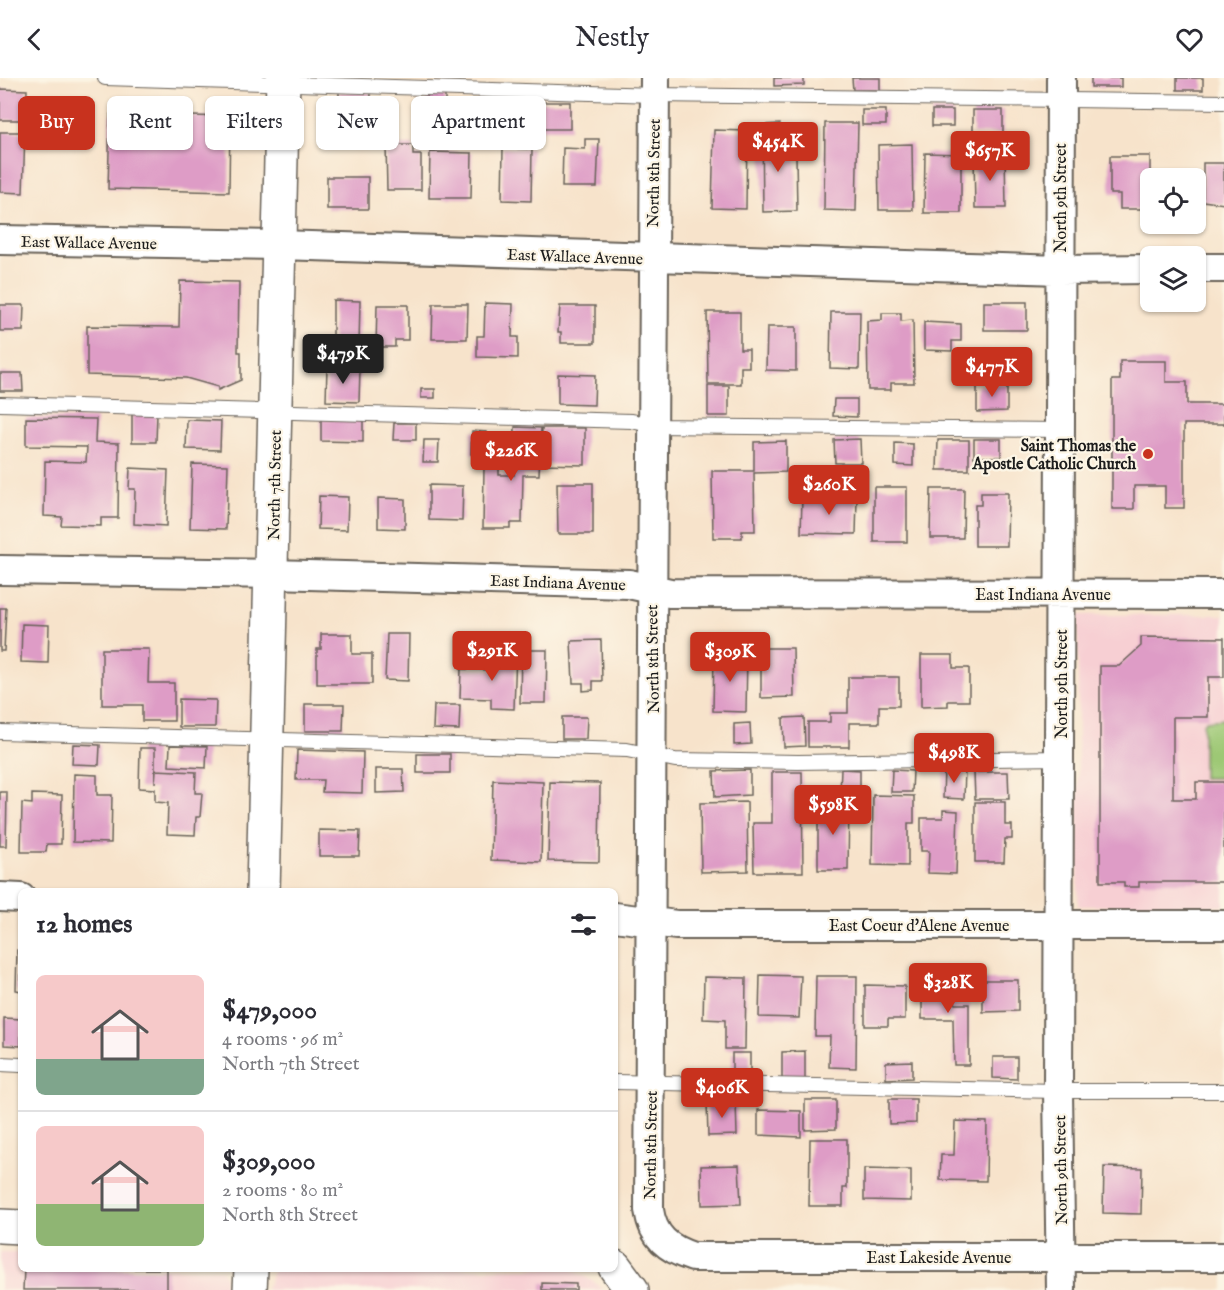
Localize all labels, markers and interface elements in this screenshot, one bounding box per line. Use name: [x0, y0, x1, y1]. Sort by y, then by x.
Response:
text: Nestly: [575, 22, 649, 56]
icon: back: [18, 23, 51, 56]
icon: heart: [1173, 23, 1206, 56]
chip: Buy: [18, 96, 95, 150]
chip: Rent: [107, 96, 193, 150]
chip: Filters: [205, 96, 304, 150]
chip: New: [316, 96, 399, 150]
chip: Apartment: [411, 96, 546, 150]
street label: North 8th Street: [644, 118, 666, 228]
pin: $454K: [736, 122, 820, 173]
text: $454K: [752, 129, 804, 154]
pin: $657K: [948, 131, 1032, 182]
text: $657K: [965, 138, 1015, 163]
street label: North 9th Street: [1052, 143, 1072, 253]
map controls: [1140, 168, 1206, 312]
button: locate: [1140, 168, 1206, 234]
street label: East Wallace Avenue: [21, 233, 157, 255]
street label: East Wallace Avenue: [507, 246, 643, 270]
button: layers: [1140, 246, 1206, 312]
pin: $479K: [301, 334, 385, 385]
text: $479K: [317, 341, 369, 366]
pin: $477K: [950, 347, 1034, 398]
text: $477K: [965, 354, 1019, 379]
street label: North 7th Street: [265, 429, 287, 540]
pin: $226K: [469, 431, 553, 482]
place label: Saint Thomas the Apostle Catholic Church: [971, 437, 1137, 475]
text: $226K: [485, 438, 537, 463]
marker: Saint Thomas the Apostle Catholic Church: [1141, 447, 1155, 461]
pin: $260K: [787, 465, 871, 516]
text: $260K: [802, 472, 856, 497]
street label: East Indiana Avenue: [490, 572, 626, 596]
street label: East Indiana Avenue: [975, 586, 1111, 606]
street label: North 8th Street: [643, 604, 665, 714]
street label: North 9th Street: [1053, 629, 1073, 739]
pin: $291K: [450, 631, 534, 682]
pin: $309K: [688, 632, 772, 683]
text: $291K: [466, 638, 518, 663]
text: $309K: [704, 639, 756, 664]
pin: $498K: [912, 733, 996, 784]
text: $498K: [928, 740, 980, 765]
pin: $598K: [791, 785, 875, 836]
text: $598K: [808, 792, 858, 817]
text: 12 homes: [36, 908, 132, 941]
icon: filters: [567, 908, 600, 941]
street label: East Coeur d'Alene Avenue: [829, 917, 1009, 937]
pin: $328K: [906, 963, 990, 1014]
text: $328K: [923, 970, 973, 995]
text: $479,000: [222, 994, 317, 1027]
icon: home: [84, 999, 156, 1071]
text: 4 rooms · 96 m²: [222, 1027, 343, 1052]
text: North 7th Street: [222, 1052, 360, 1077]
pin: $406K: [680, 1068, 764, 1119]
text: $406K: [695, 1075, 749, 1100]
street label: North 8th Street: [641, 1090, 663, 1200]
street label: North 9th Street: [1051, 1115, 1073, 1225]
text: $309,000: [222, 1145, 315, 1178]
icon: home: [84, 1150, 156, 1222]
text: 2 rooms · 80 m²: [222, 1178, 343, 1203]
text: North 8th Street: [222, 1203, 358, 1228]
street label: East Lakeside Avenue: [867, 1249, 1011, 1269]

